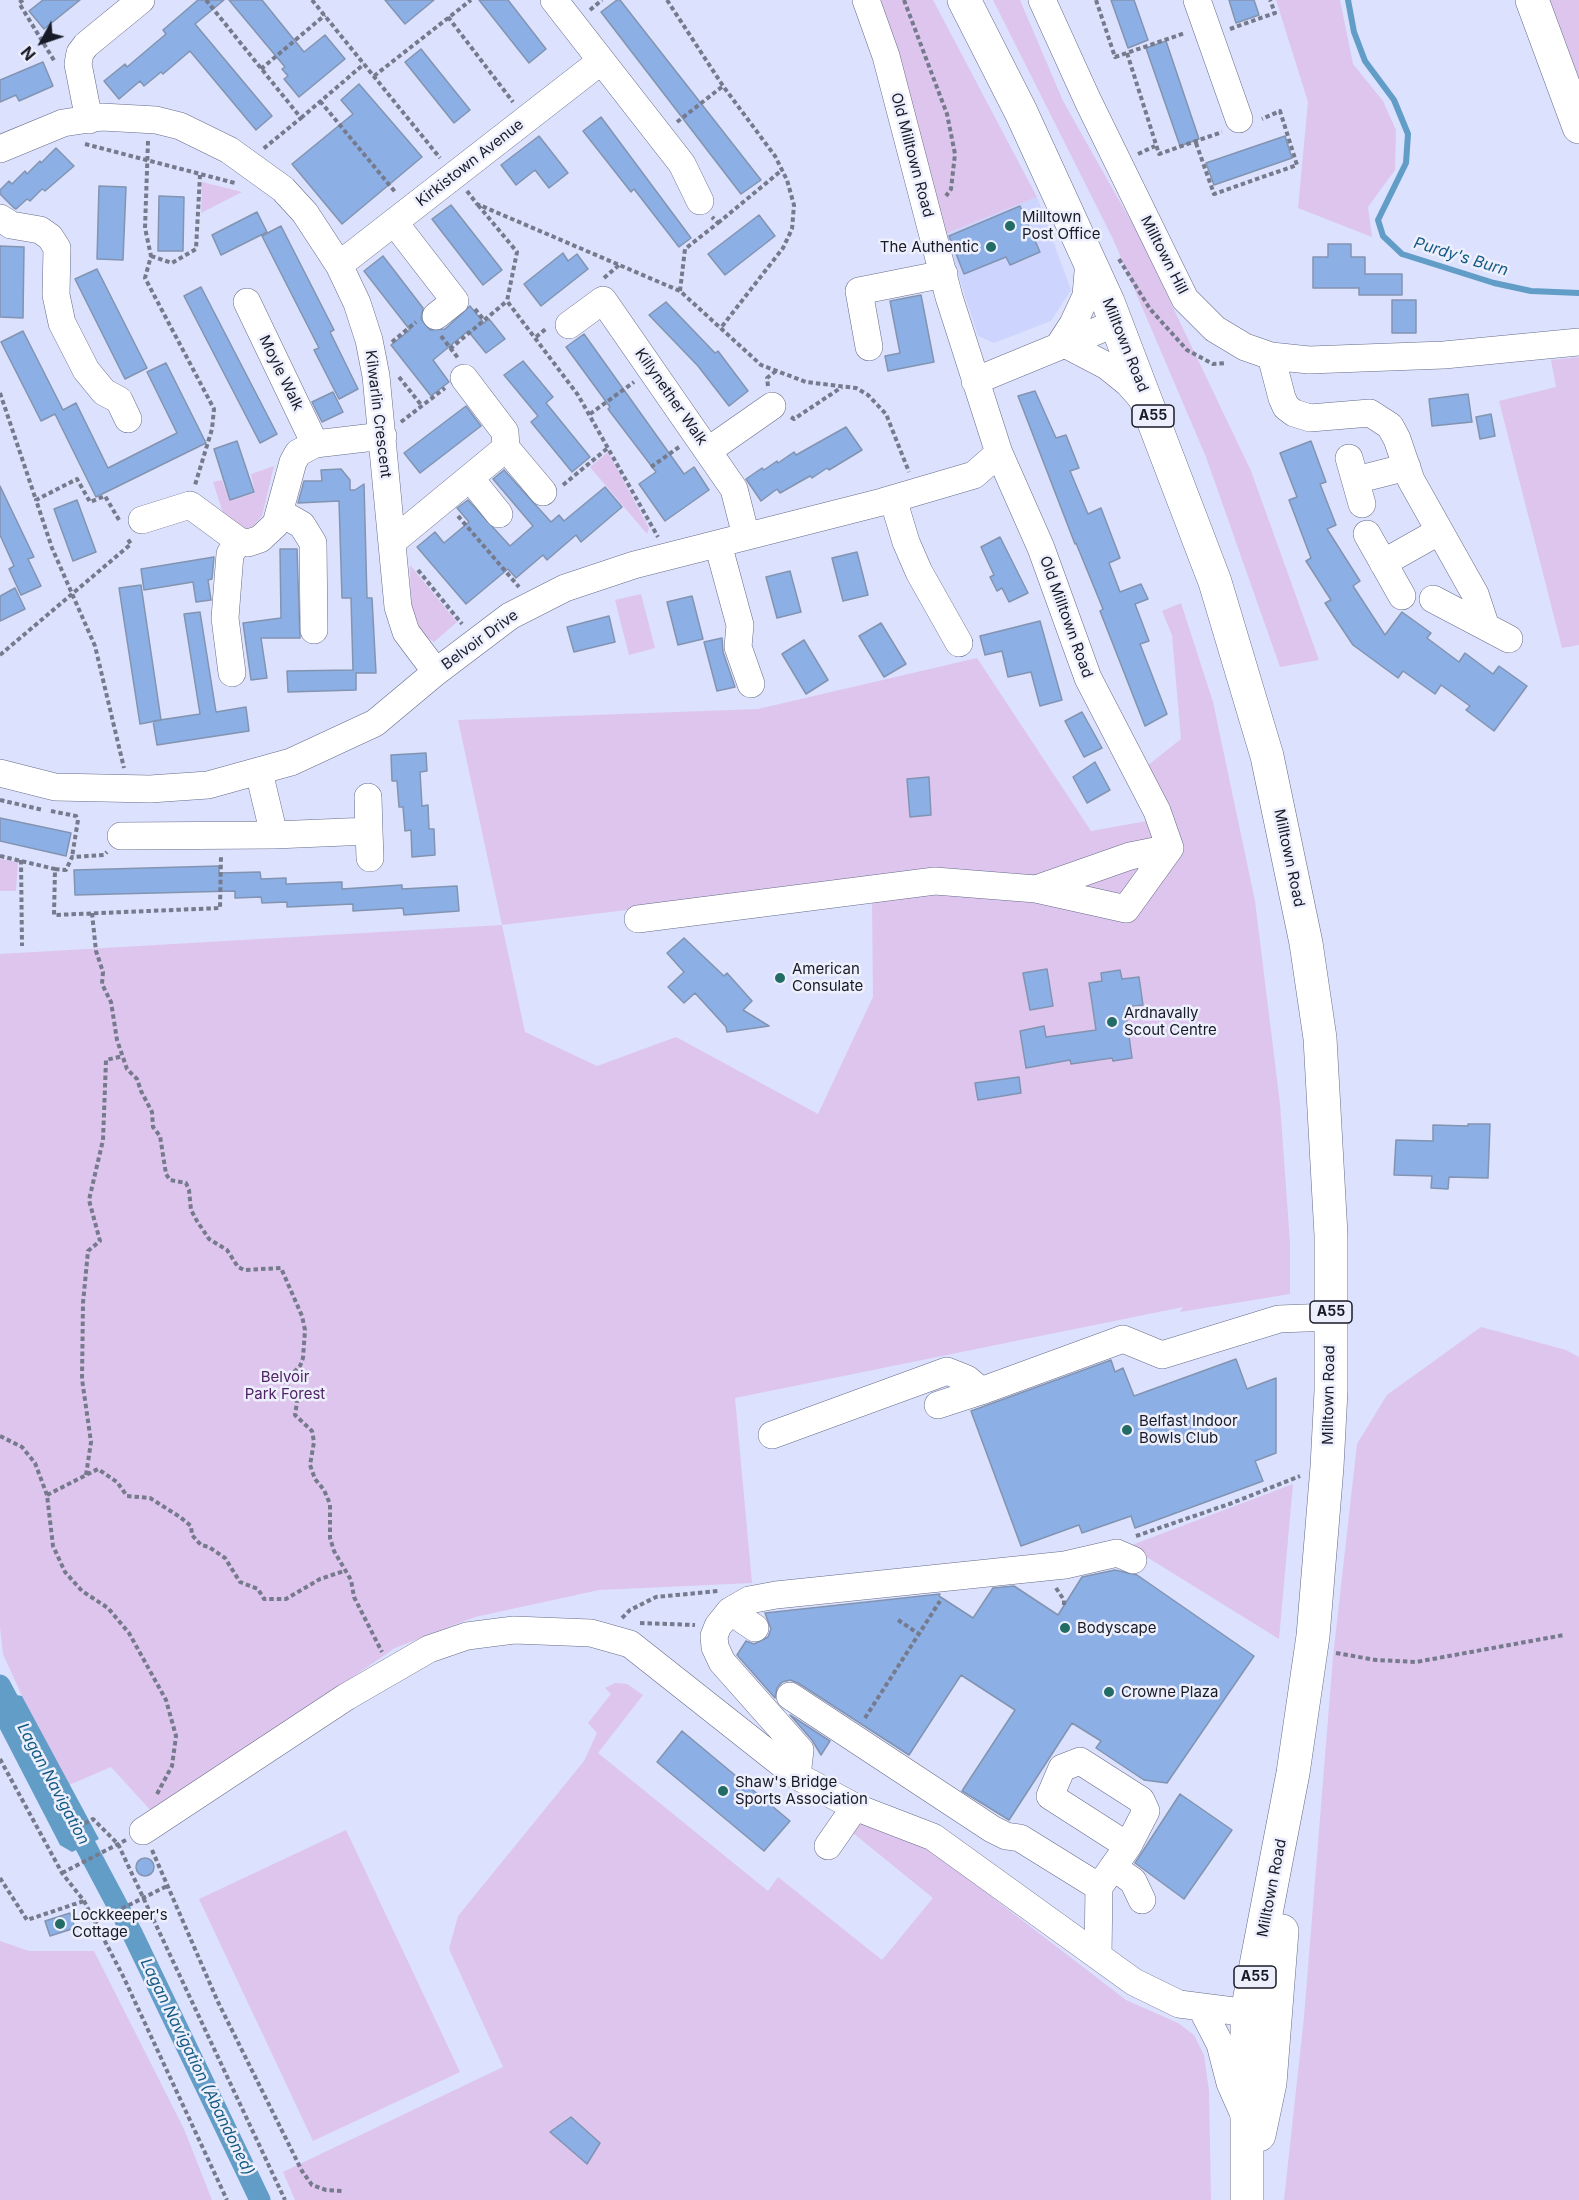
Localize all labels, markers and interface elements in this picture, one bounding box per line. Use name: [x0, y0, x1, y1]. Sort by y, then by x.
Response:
north arrow: [12, 12, 72, 72]
text: N: [17, 42, 40, 65]
street label: Old Milltown Road: [887, 91, 937, 219]
street label: Kirkistown Avenue: [413, 116, 527, 210]
place label: Milltown Post Office: [1022, 208, 1100, 243]
street label: Milltown Hill: [1137, 213, 1191, 297]
marker: Milltown Post Office: [1003, 219, 1017, 233]
water label: Purdy's Burn: [1411, 234, 1511, 280]
place label: The Authentic: [880, 238, 979, 256]
marker: The Authentic: [984, 240, 998, 254]
street label: Milltown Road: [1098, 295, 1152, 395]
street label: Moyle Walk: [255, 332, 307, 414]
street label: Killynether Walk: [631, 345, 711, 449]
street label: Kilwarlin Crescent: [361, 349, 395, 479]
road number: A55: [1132, 405, 1174, 427]
street label: Old Milltown Road: [1036, 554, 1096, 680]
street label: Belvoir Drive: [438, 606, 522, 674]
street label: Milltown Road: [1270, 807, 1308, 909]
place label: American Consulate: [792, 960, 863, 995]
marker: American Consulate: [773, 971, 787, 985]
place label: Ardnavally Scout Centre: [1124, 1004, 1217, 1039]
marker: Ardnavally Scout Centre: [1105, 1015, 1119, 1029]
road number: A55: [1310, 1301, 1352, 1323]
street label: Milltown Road: [1319, 1345, 1339, 1445]
park label: Belvoir Park Forest: [245, 1368, 325, 1403]
place label: Belfast Indoor Bowls Club: [1139, 1412, 1238, 1447]
marker: Belfast Indoor Bowls Club: [1120, 1423, 1134, 1437]
place label: Bodyscape: [1077, 1619, 1156, 1637]
marker: Bodyscape: [1058, 1621, 1072, 1635]
place label: Crowne Plaza: [1121, 1683, 1219, 1701]
marker: Crowne Plaza: [1102, 1685, 1116, 1699]
water label: Lagan Navigation: [13, 1720, 93, 1848]
place label: Shaw's Bridge Sports Association: [735, 1773, 868, 1808]
marker: Shaw's Bridge Sports Association: [716, 1784, 730, 1798]
street label: Milltown Road: [1254, 1837, 1290, 1939]
place label: Lockkeeper's Cottage: [72, 1906, 168, 1941]
marker: Lockkeeper's Cottage: [53, 1917, 67, 1931]
water label: Lagan Navigation (Abandoned): [136, 1955, 258, 2179]
road number: A55: [1234, 1966, 1276, 1988]

